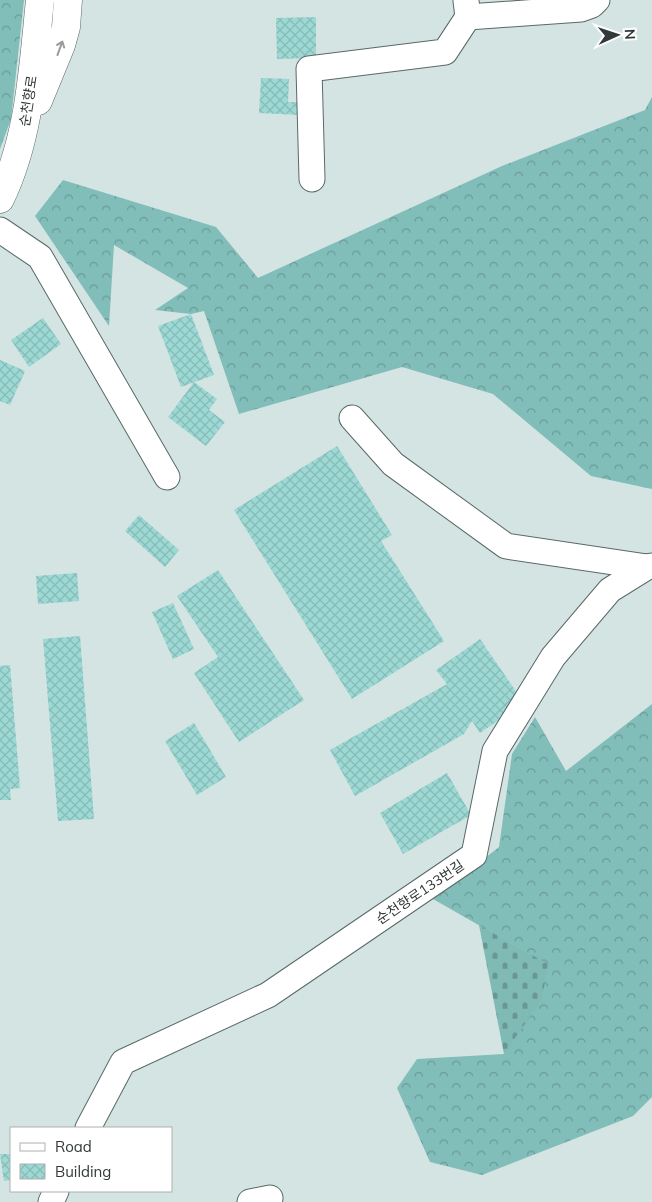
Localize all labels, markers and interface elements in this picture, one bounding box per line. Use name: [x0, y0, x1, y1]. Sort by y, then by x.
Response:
north arrow: [592, 10, 642, 60]
text: N: [621, 29, 639, 40]
one-way arrow: [56, 41, 65, 56]
street label: 순천향로: [15, 74, 41, 128]
street label: 순천향로133번길: [372, 856, 468, 928]
legend: [10, 1127, 172, 1192]
text: Road: [55, 1137, 92, 1156]
text: Building: [55, 1162, 111, 1181]

